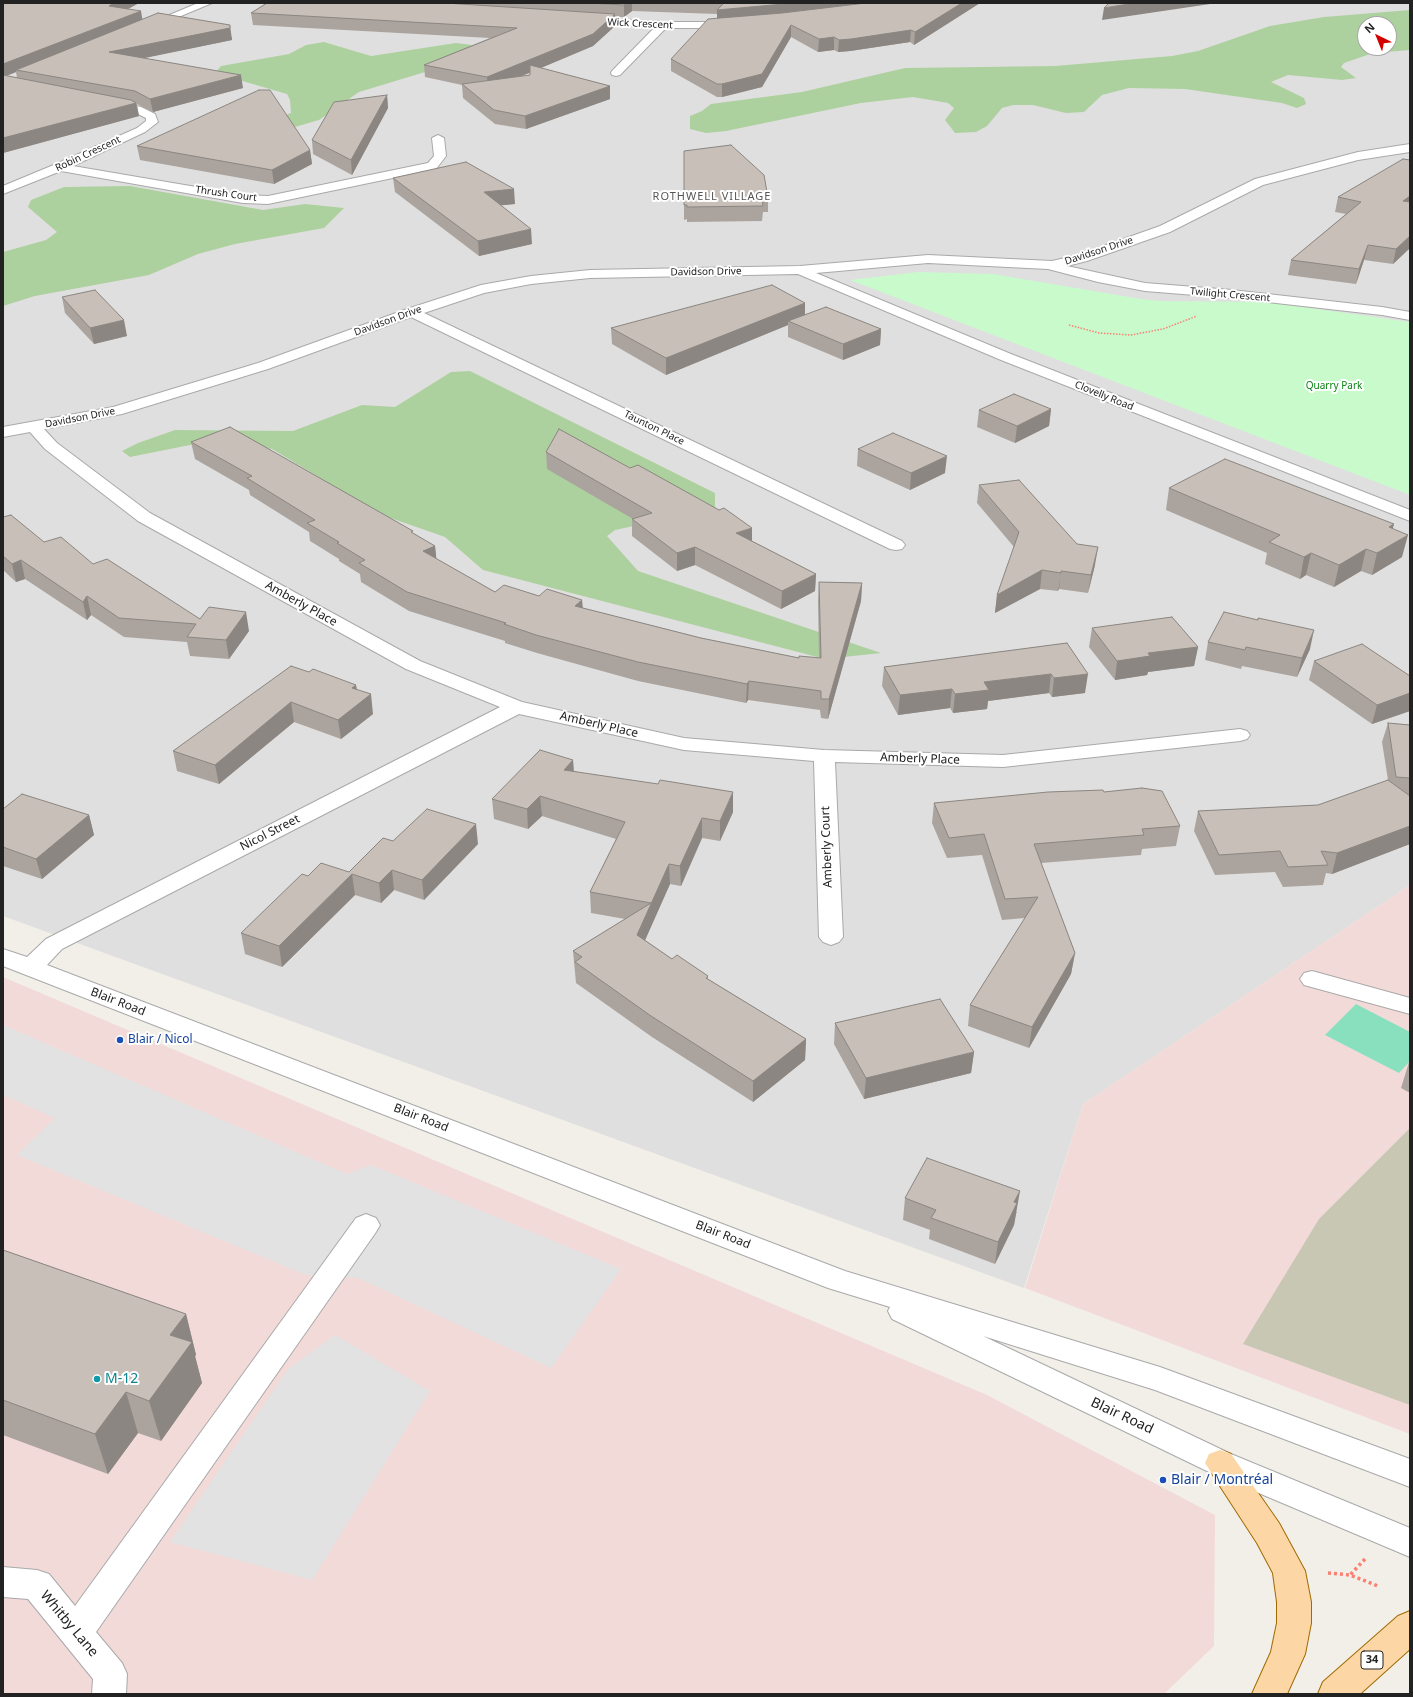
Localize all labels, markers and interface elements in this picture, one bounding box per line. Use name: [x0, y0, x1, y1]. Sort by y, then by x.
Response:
street label: Wick Crescent: [607, 16, 673, 32]
north arrow: [1357, 16, 1397, 56]
text: N: [1361, 19, 1378, 36]
street label: Robin Crescent: [53, 134, 123, 174]
street label: Thrush Court: [195, 184, 257, 204]
district label: ROTHWELL VILLAGE: [653, 190, 771, 204]
street label: Davidson Drive: [1063, 234, 1135, 268]
street label: Davidson Drive: [670, 265, 742, 279]
street label: Twilight Crescent: [1189, 286, 1271, 304]
street label: Davidson Drive: [353, 303, 423, 339]
street label: Clovelly Road: [1073, 379, 1135, 413]
park label: Quarry Park: [1306, 380, 1362, 392]
street label: Davidson Drive: [44, 405, 116, 431]
street label: Taunton Place: [622, 408, 686, 448]
street label: Amberly Place: [263, 578, 339, 630]
street label: Amberly Place: [558, 709, 640, 741]
street label: Amberly Place: [880, 750, 960, 768]
street label: Amberly Court: [818, 806, 836, 888]
street label: Nicol Street: [238, 812, 302, 854]
street label: Blair Road: [89, 985, 147, 1019]
place label: Blair / Nicol: [128, 1033, 193, 1047]
marker: Blair / Nicol: [115, 1035, 125, 1045]
street label: Blair Road: [392, 1101, 450, 1135]
street label: Blair Road: [694, 1218, 752, 1252]
place label: M-12: [105, 1371, 138, 1387]
marker: M-12: [92, 1374, 102, 1384]
street label: Blair Road: [1088, 1394, 1156, 1438]
place label: Blair / Montréal: [1171, 1472, 1273, 1488]
marker: Blair / Montréal: [1158, 1475, 1168, 1485]
street label: Whitby Lane: [36, 1588, 102, 1660]
road number: 34: [1361, 1651, 1383, 1669]

